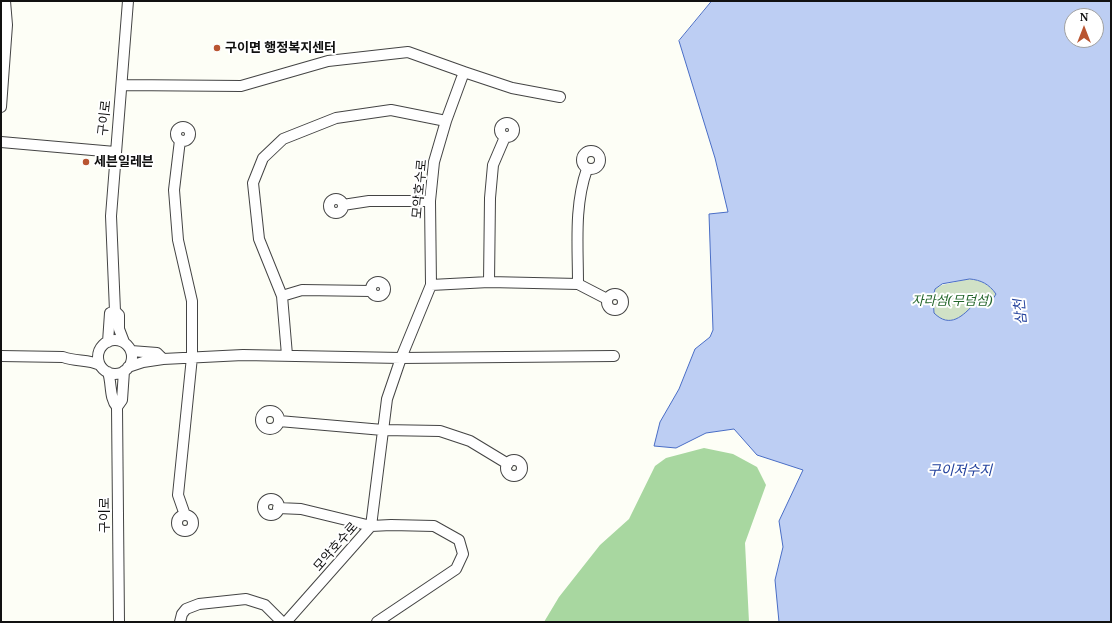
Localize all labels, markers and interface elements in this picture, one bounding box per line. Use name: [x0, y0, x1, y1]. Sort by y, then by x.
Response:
north arrow: [1064, 8, 1104, 48]
text: N: [1080, 9, 1088, 24]
place label: 구이면 행정복지센터: [225, 40, 336, 56]
marker: 구이면 행정복지센터: [212, 43, 222, 53]
street label: 구이로: [95, 99, 115, 137]
place label: 세븐일레븐: [94, 154, 154, 170]
marker: 세븐일레븐: [81, 157, 91, 167]
street label: 모악호수로: [410, 159, 430, 219]
park label: 자라섬(무덤섬): [912, 293, 992, 309]
water label: 삼천: [1011, 298, 1031, 326]
water label: 구이저수지: [928, 463, 992, 479]
street label: 구이로: [97, 497, 113, 533]
street label: 모악호수로: [310, 519, 362, 575]

